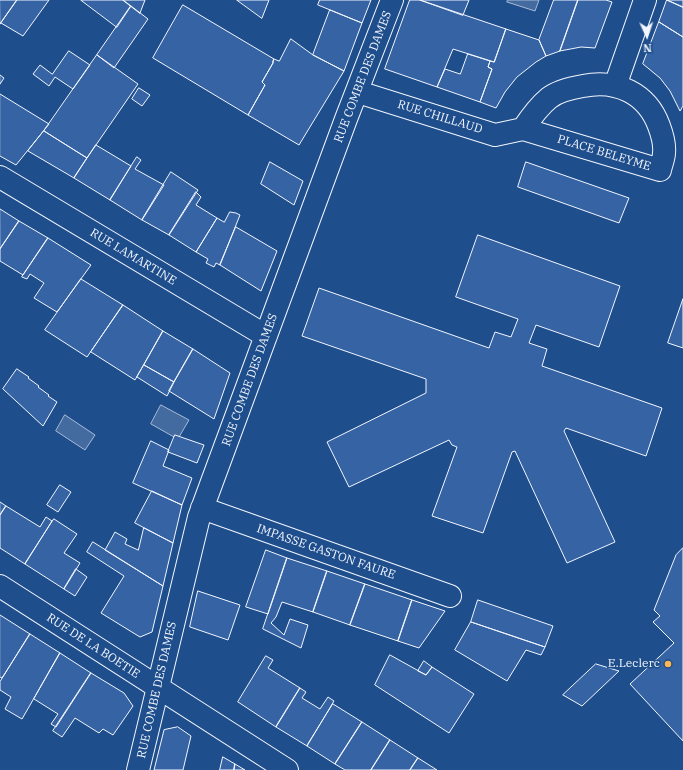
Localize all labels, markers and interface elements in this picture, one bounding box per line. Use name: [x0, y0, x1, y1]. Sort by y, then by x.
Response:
street label: RUE COMBE DES DAMES: [331, 9, 395, 145]
north arrow: [627, 16, 667, 56]
text: N: [643, 41, 652, 55]
street label: RUE CHILLAUD: [396, 97, 484, 137]
street label: PLACE BELEYME: [556, 132, 652, 174]
street label: RUE LAMARTINE: [87, 226, 179, 288]
street label: RUE COMBE DES DAMES: [219, 312, 281, 448]
street label: IMPASSE GASTON FAURE: [255, 521, 397, 583]
street label: RUE DE LA BOETIE: [44, 610, 142, 682]
street label: RUE COMBE DES DAMES: [134, 620, 180, 760]
place label: E.Leclerc: [608, 657, 660, 671]
marker: E.Leclerc: [663, 659, 673, 669]

